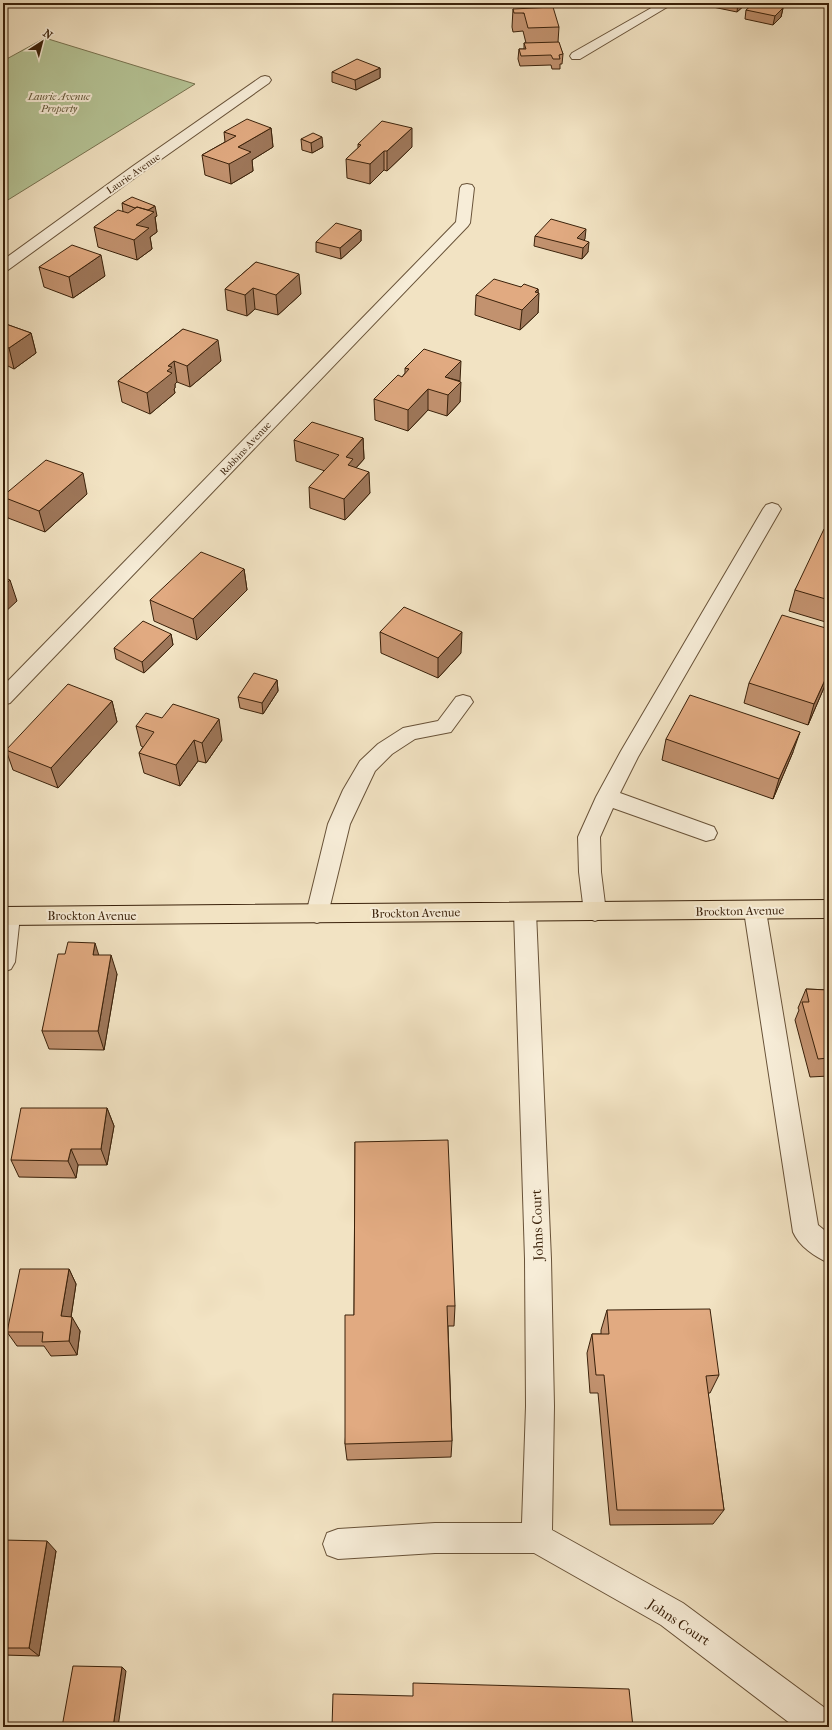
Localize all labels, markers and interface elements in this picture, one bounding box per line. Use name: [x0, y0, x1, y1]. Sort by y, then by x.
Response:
north arrow: [22, 22, 62, 62]
text: N: [40, 27, 55, 42]
park label: Laurie Avenue Property: [27, 91, 91, 115]
street label: Laurie Avenue: [104, 151, 163, 197]
street label: Robbins Avenue: [218, 419, 274, 478]
street label: Brockton Avenue: [695, 903, 785, 919]
street label: Brockton Avenue: [371, 905, 461, 921]
street label: Brockton Avenue: [48, 909, 137, 923]
street label: Johns Court: [528, 1189, 547, 1262]
street label: Johns Court: [644, 1595, 713, 1649]

